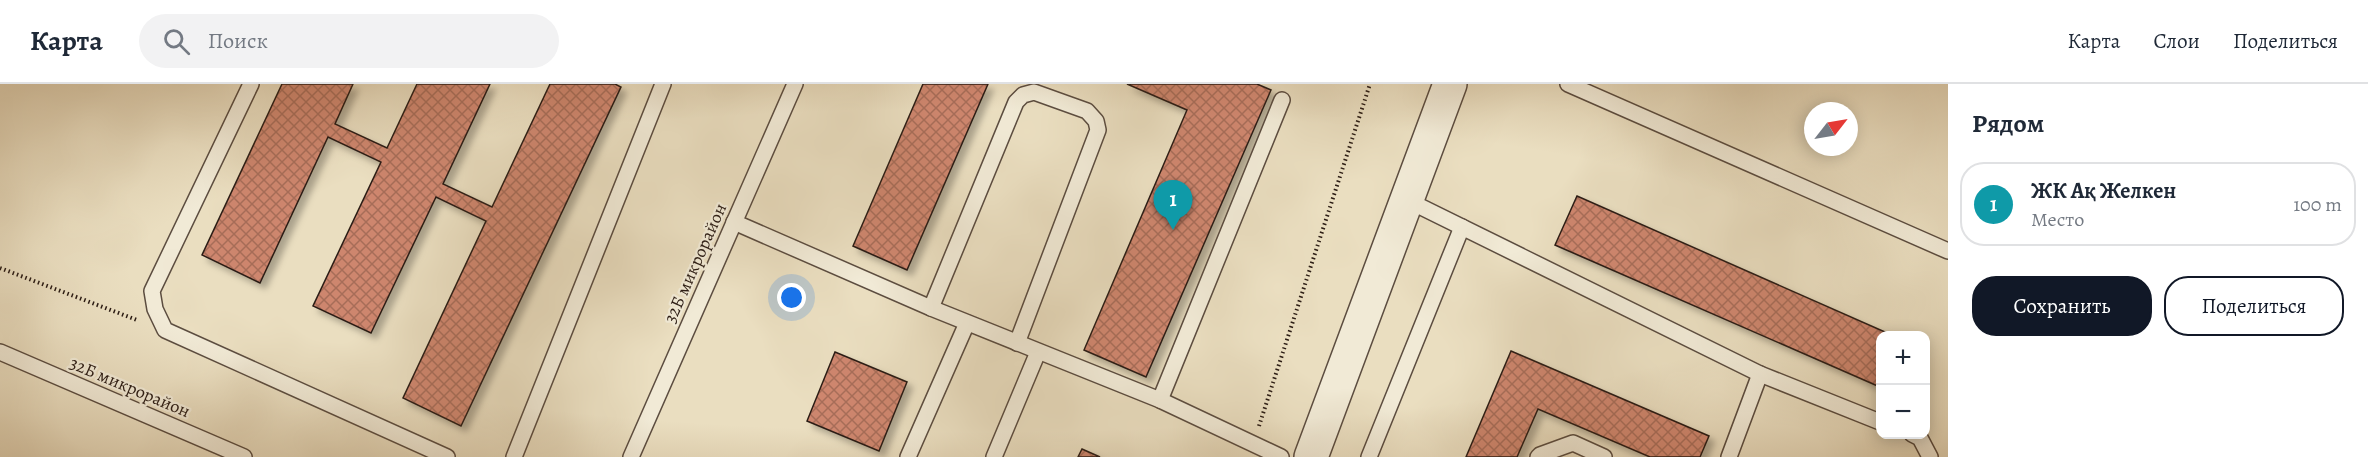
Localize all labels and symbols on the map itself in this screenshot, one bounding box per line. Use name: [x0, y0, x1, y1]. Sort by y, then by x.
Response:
north arrow: [1804, 102, 1858, 156]
pin: 1: [1154, 180, 1192, 230]
street label: 32Б микрорайон: [658, 199, 732, 327]
your location: [777, 283, 806, 312]
street label: 32Б микрорайон: [66, 351, 194, 423]

